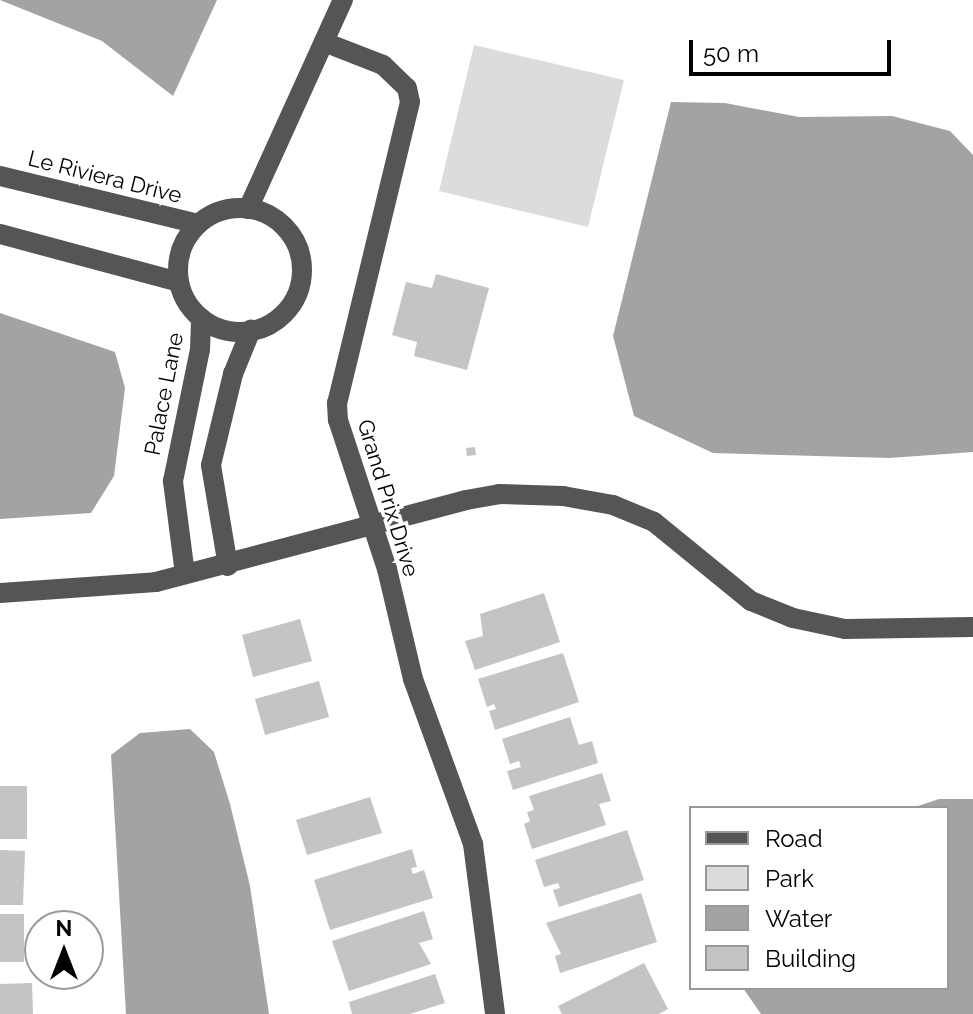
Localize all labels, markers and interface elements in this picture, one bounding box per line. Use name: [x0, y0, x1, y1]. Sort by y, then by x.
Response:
scale bar: [693, 24, 895, 74]
text: 50 m: [703, 39, 759, 68]
street label: Le Riviera Drive: [25, 145, 185, 209]
street label: Palace Lane: [139, 330, 189, 458]
street label: Grand Prix Drive: [352, 416, 424, 580]
legend: [689, 806, 949, 990]
text: Road: [765, 824, 823, 853]
text: Park: [765, 864, 814, 893]
text: Water: [765, 904, 832, 933]
north arrow: [24, 910, 104, 990]
text: N: [56, 915, 72, 941]
text: Building: [765, 944, 856, 973]

